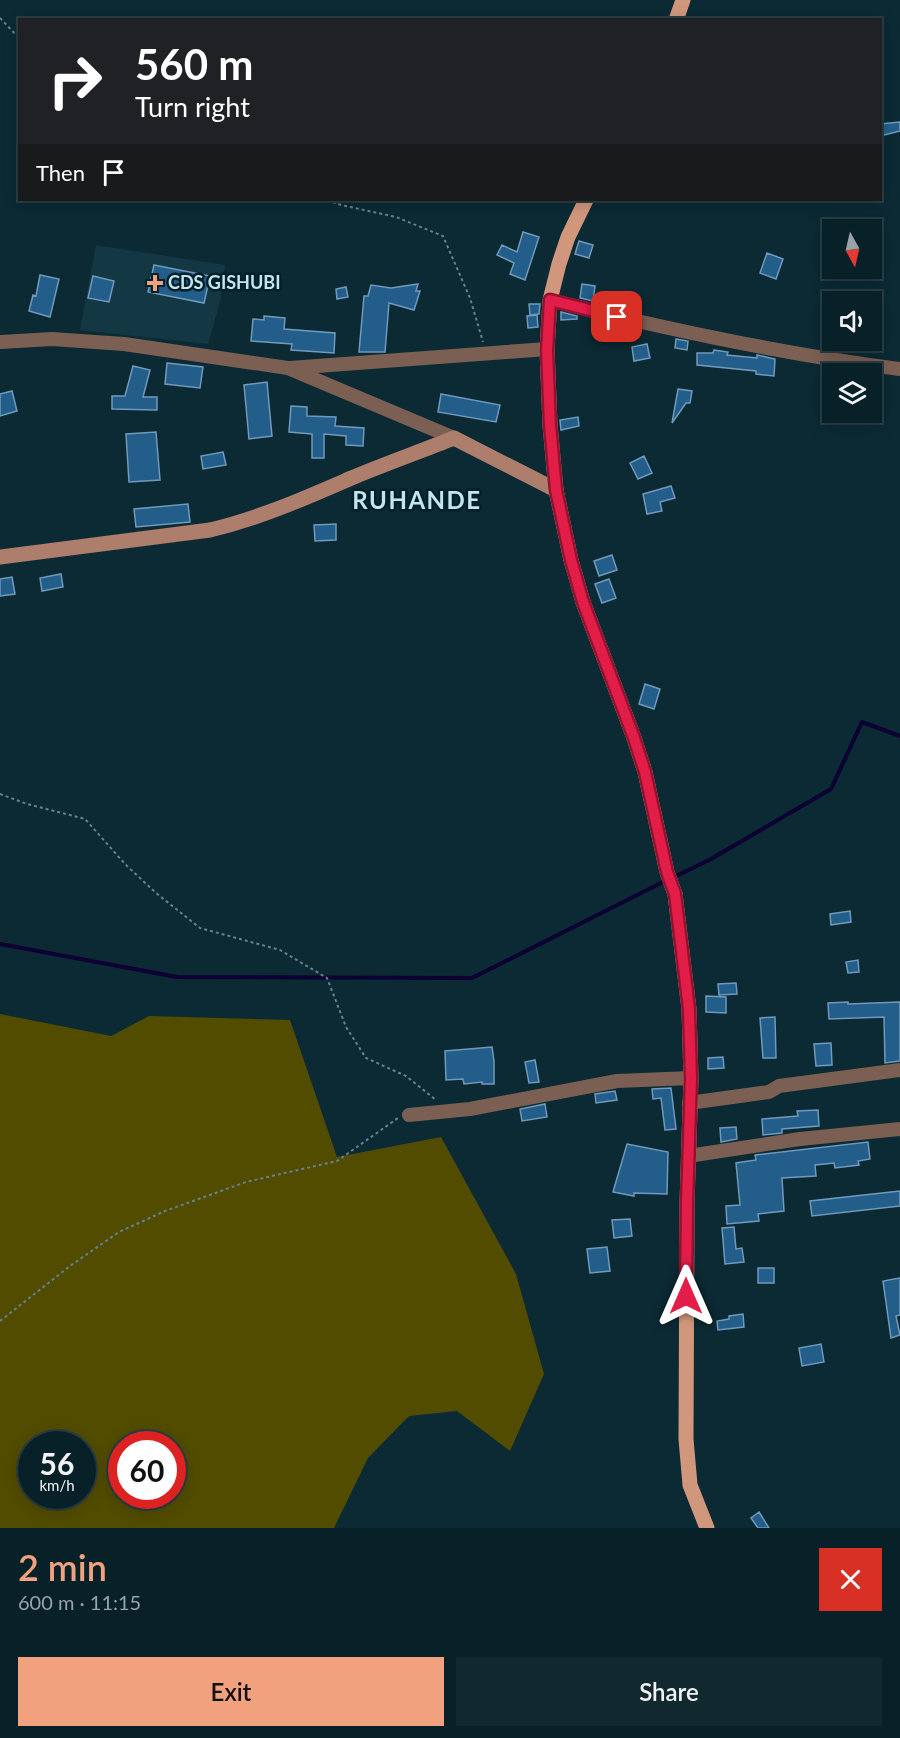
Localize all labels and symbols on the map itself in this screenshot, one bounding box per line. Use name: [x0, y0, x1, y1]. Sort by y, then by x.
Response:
north arrow: [822, 219, 882, 279]
place label: CDS GISHUBI: [168, 271, 281, 293]
marker: CDS GISHUBI: [146, 274, 164, 292]
pin: [591, 291, 642, 342]
district label: RUHANDE: [352, 485, 482, 514]
position arrow: [654, 1264, 718, 1328]
speed limit sign: 60: [108, 1431, 186, 1509]

